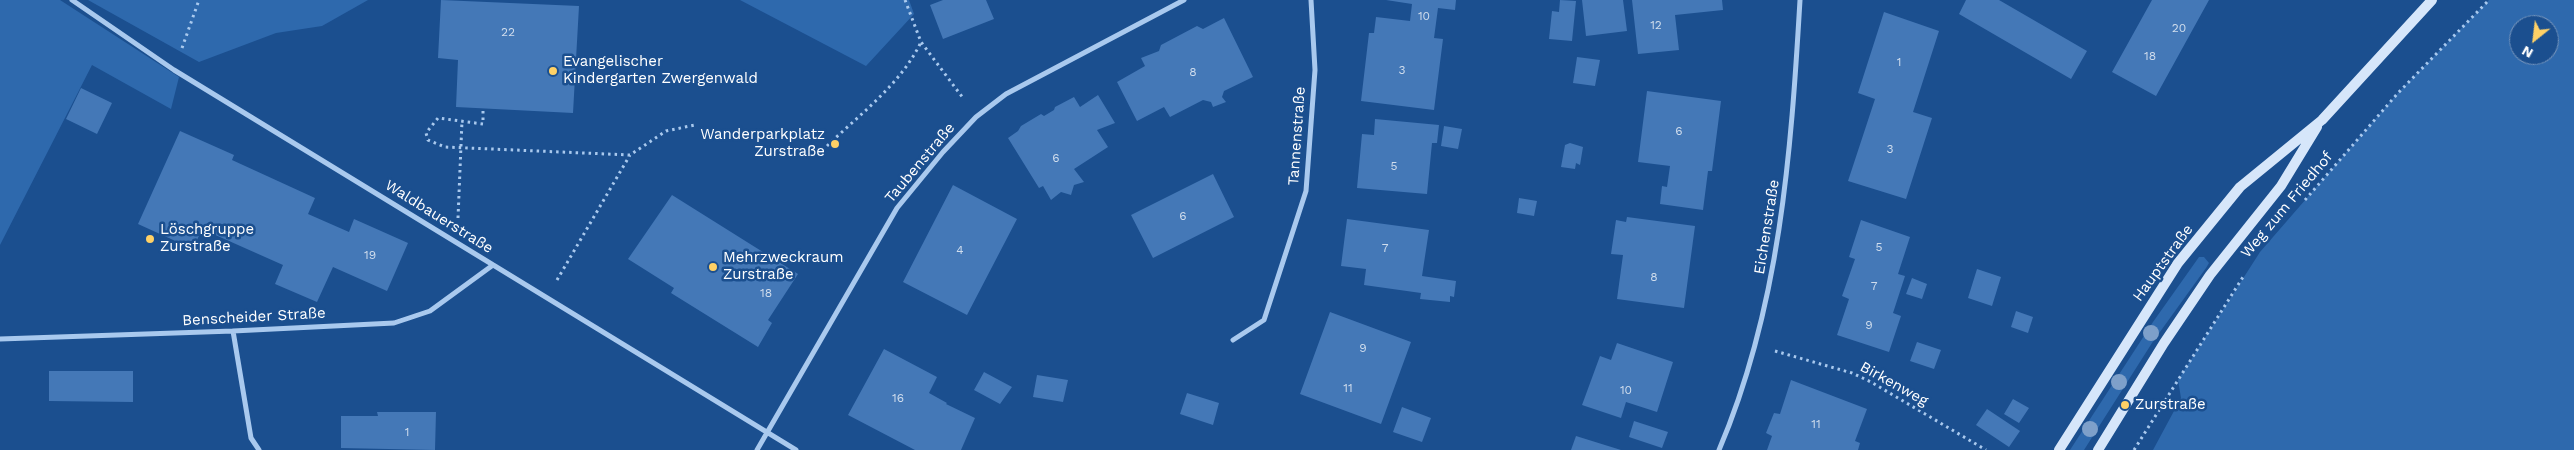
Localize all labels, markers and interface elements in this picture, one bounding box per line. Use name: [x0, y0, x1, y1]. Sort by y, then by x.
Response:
house number: 10: [1418, 9, 1430, 23]
north arrow: [2509, 15, 2559, 65]
house number: 12: [1650, 18, 1662, 32]
house number: 20: [2172, 21, 2186, 35]
house number: 22: [501, 25, 515, 39]
text: N: [2519, 43, 2536, 62]
house number: 18: [2144, 49, 2156, 63]
place label: Evangelischer Kindergarten Zwergenwald: [563, 53, 758, 88]
house number: 1: [1897, 55, 1901, 69]
house number: 3: [1399, 63, 1405, 77]
marker: Evangelischer Kindergarten Zwergenwald: [547, 65, 559, 77]
house number: 8: [1189, 65, 1197, 79]
street label: Tannenstraße: [1285, 86, 1309, 186]
street label: Taubenstraße: [881, 119, 959, 207]
house number: 6: [1675, 124, 1683, 138]
place label: Wanderparkplatz Zurstraße: [700, 126, 825, 161]
marker: Wanderparkplatz Zurstraße: [829, 138, 841, 150]
house number: 3: [1887, 142, 1893, 156]
street label: Weg zum Friedhof: [2237, 148, 2337, 262]
house number: 6: [1052, 151, 1060, 165]
house number: 5: [1391, 159, 1397, 173]
street label: Waldbauerstraße: [381, 176, 497, 258]
street label: Eichenstraße: [1751, 178, 1783, 276]
house number: 6: [1179, 209, 1187, 223]
place label: Löschgruppe Zurstraße: [160, 221, 254, 256]
street label: Hauptstraße: [2129, 221, 2197, 305]
marker: Löschgruppe Zurstraße: [144, 233, 156, 245]
house number: 5: [1876, 240, 1882, 254]
house number: 7: [1382, 241, 1388, 255]
house number: 4: [956, 243, 964, 257]
house number: 19: [364, 248, 376, 262]
place label: Mehrzweckraum Zurstraße: [723, 249, 844, 284]
marker: Mehrzweckraum Zurstraße: [707, 261, 719, 273]
house number: 8: [1650, 270, 1658, 284]
house number: 7: [1871, 279, 1877, 293]
house number: 18: [760, 286, 772, 300]
street label: Benscheider Straße: [182, 304, 326, 330]
house number: 9: [1865, 318, 1873, 332]
house number: 9: [1359, 341, 1367, 355]
street label: Birkenweg: [1857, 358, 1931, 410]
house number: 11: [1343, 381, 1353, 395]
house number: 10: [1620, 383, 1632, 397]
house number: 16: [892, 391, 904, 405]
place label: Zurstraße: [2135, 396, 2206, 414]
marker: Zurstraße: [2119, 399, 2131, 411]
house number: 11: [1811, 417, 1821, 431]
house number: 1: [405, 425, 409, 439]

